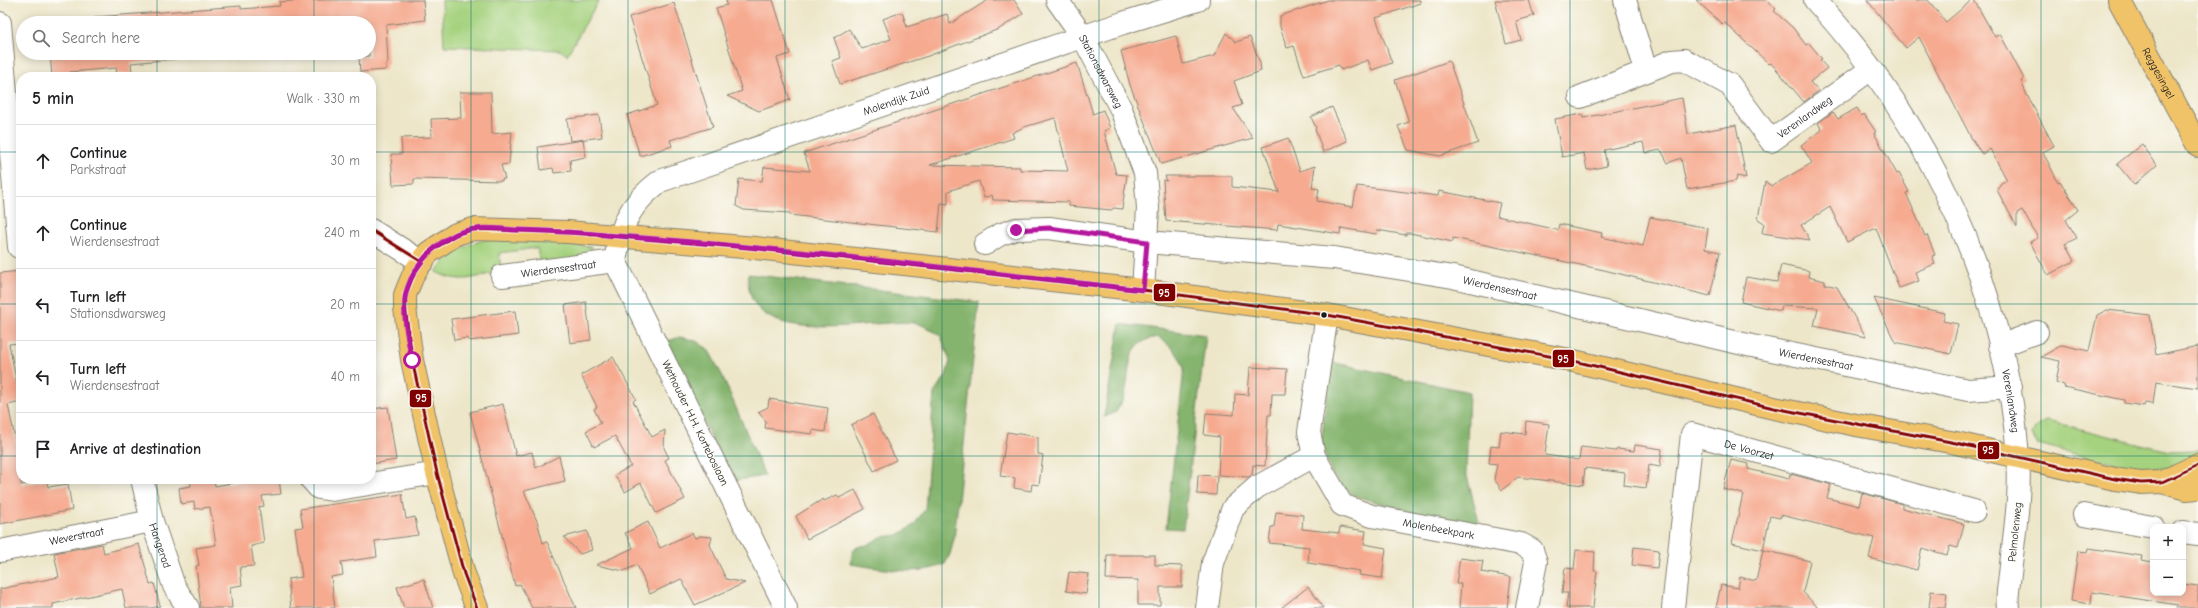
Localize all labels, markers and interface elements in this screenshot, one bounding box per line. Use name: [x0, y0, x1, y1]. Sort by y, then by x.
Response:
search box: [16, 16, 376, 60]
icon: search: [30, 27, 52, 49]
text: Search here: [62, 29, 140, 47]
street label: Stationsdwarsweg: [1076, 32, 1126, 110]
street label: Reggesingel: [2139, 45, 2178, 101]
street label: Molendijk Zuid: [861, 83, 931, 118]
text: 5 min: [32, 89, 74, 108]
text: Walk · 330 m: [287, 91, 360, 106]
street label: Verenlandweg: [1775, 93, 1835, 141]
text: Continue: [70, 144, 127, 162]
icon: ahead: [32, 150, 54, 172]
text: 30 m: [330, 153, 360, 168]
text: Parkstraat: [70, 162, 126, 177]
text: Continue: [70, 216, 127, 234]
route end: [1007, 221, 1025, 239]
icon: ahead: [32, 222, 54, 244]
text: 240 m: [324, 225, 360, 240]
text: Wierdensestraat: [70, 234, 159, 249]
street label: Wierdensestraat: [520, 257, 598, 280]
street label: Wierdensestraat: [1462, 273, 1539, 303]
line badge: 95: [1153, 283, 1176, 302]
text: 95: [1158, 287, 1170, 300]
text: Turn left: [70, 288, 126, 306]
icon: left: [32, 294, 54, 316]
text: 20 m: [330, 297, 360, 312]
text: Stationsdwarsweg: [70, 306, 166, 321]
unlabelled marker: [1319, 310, 1329, 320]
street label: Wierdensestraat: [1778, 345, 1855, 373]
line badge: 95: [1552, 349, 1575, 368]
route start: [403, 351, 421, 369]
text: 95: [1557, 353, 1569, 366]
street label: Wethouder H.H. Korteboslaan: [659, 358, 731, 488]
text: Turn left: [70, 360, 126, 378]
icon: left: [32, 366, 54, 388]
street label: Verenlandweg: [1999, 368, 2022, 434]
text: 40 m: [331, 369, 360, 384]
text: Wierdensestraat: [70, 378, 159, 393]
line badge: 95: [409, 389, 432, 408]
text: 95: [415, 392, 427, 405]
street label: De Voorzet: [1723, 437, 1776, 463]
icon: arrive: [32, 438, 54, 460]
text: Arrive at destination: [70, 440, 201, 458]
line badge: 95: [1977, 441, 2000, 460]
text: 95: [1982, 444, 1994, 457]
street label: Pelmolenweg: [2005, 501, 2025, 563]
street label: Molenbeekpark: [1402, 515, 1476, 542]
street label: Hangerad: [147, 521, 174, 570]
street label: Weverstraat: [48, 524, 106, 548]
map controls: [2150, 524, 2186, 596]
button: +: [2150, 524, 2186, 560]
button: −: [2150, 560, 2186, 596]

